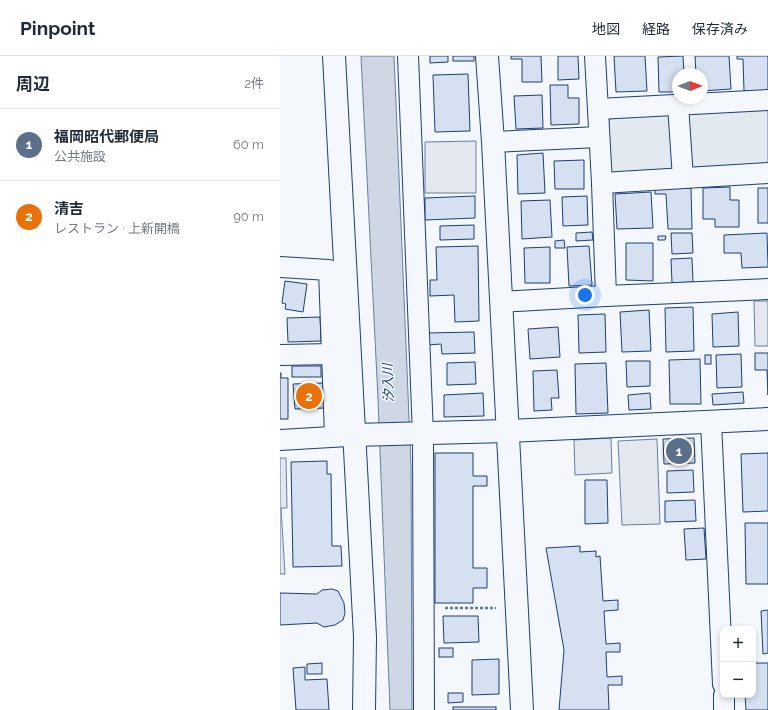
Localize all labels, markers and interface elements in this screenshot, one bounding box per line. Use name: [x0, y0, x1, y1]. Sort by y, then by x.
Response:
text: Pinpoint: [20, 17, 95, 39]
text: 地図: [592, 21, 620, 37]
text: 経路: [642, 21, 670, 37]
text: 保存済み: [692, 21, 748, 37]
north arrow: [672, 68, 708, 104]
text: 周辺: [16, 74, 50, 94]
text: 2件: [244, 76, 264, 91]
text: 福岡昭代郵便局: [54, 128, 159, 146]
text: 1: [26, 137, 32, 152]
text: 60 m: [233, 137, 264, 152]
text: 公共施設: [54, 149, 106, 164]
text: 清吉: [54, 200, 84, 218]
text: 2: [25, 209, 33, 224]
text: 90 m: [233, 209, 264, 224]
text: レストラン · 上新開橋: [54, 221, 180, 236]
your location: [575, 285, 595, 305]
water label: 汐入川: [380, 361, 396, 403]
pin: 2: [296, 381, 322, 411]
pin: 1: [666, 436, 692, 466]
map controls: [720, 626, 756, 698]
button: +: [720, 626, 756, 662]
button: −: [720, 662, 756, 698]

